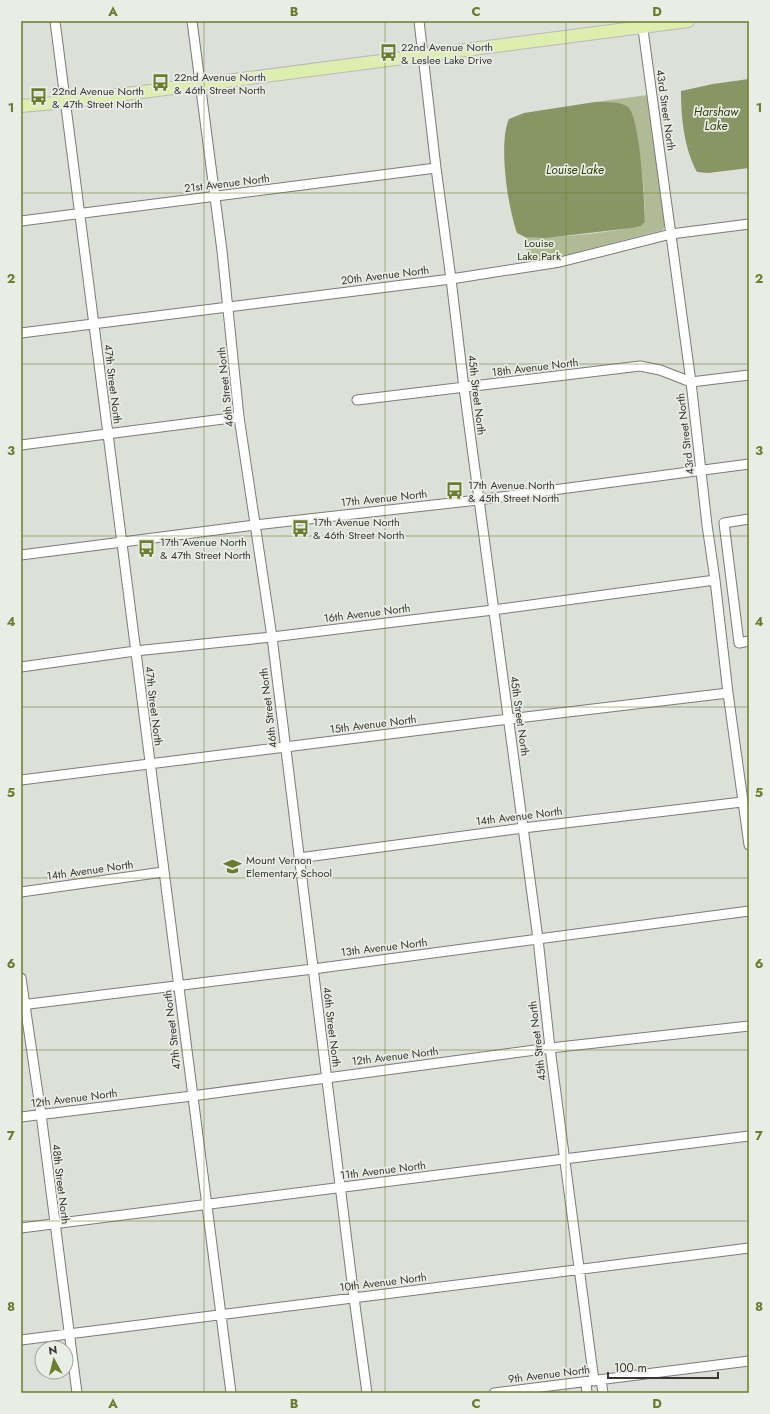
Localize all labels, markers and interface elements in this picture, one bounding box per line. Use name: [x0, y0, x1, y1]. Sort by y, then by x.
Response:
text: A: [107, 2, 118, 21]
text: B: [290, 2, 299, 21]
text: C: [471, 2, 481, 21]
text: D: [652, 2, 662, 21]
place label: 22nd Avenue North & Leslee Lake Drive: [401, 39, 493, 68]
bus stop icon: 22nd Avenue North & Leslee Lake Drive: [378, 43, 398, 63]
street label: 43rd Street North: [652, 68, 680, 152]
place label: 22nd Avenue North & 46th Street North: [174, 69, 266, 98]
bus stop icon: 22nd Avenue North & 46th Street North: [151, 73, 171, 93]
place label: 22nd Avenue North & 47th Street North: [52, 83, 144, 112]
bus stop icon: 22nd Avenue North & 47th Street North: [29, 87, 49, 107]
text: 1: [8, 98, 14, 117]
text: 1: [756, 98, 762, 117]
water label: Harshaw Lake: [694, 103, 739, 135]
water label: Louise Lake: [546, 161, 604, 179]
street label: 21st Avenue North: [183, 170, 271, 196]
park label: Louise Lake Park: [517, 235, 561, 264]
street label: 20th Avenue North: [340, 262, 430, 288]
text: 2: [7, 269, 15, 288]
text: 2: [755, 269, 763, 288]
street label: 47th Street North: [100, 343, 126, 425]
street label: 46th Street North: [213, 346, 237, 428]
street label: 45th Street North: [464, 354, 490, 436]
street label: 18th Avenue North: [491, 354, 579, 380]
street label: 43rd Street North: [672, 392, 698, 476]
text: 3: [7, 441, 15, 460]
text: 3: [755, 441, 763, 460]
place label: 17th Avenue North & 45th Street North: [468, 477, 559, 506]
bus stop icon: 17th Avenue North & 45th Street North: [445, 481, 465, 501]
street label: 17th Avenue North: [340, 486, 428, 510]
place label: 17th Avenue North & 46th Street North: [313, 514, 404, 543]
bus stop icon: 17th Avenue North & 46th Street North: [290, 518, 310, 538]
place label: 17th Avenue North & 47th Street North: [160, 534, 251, 563]
bus stop icon: 17th Avenue North & 47th Street North: [137, 538, 157, 558]
street label: 16th Avenue North: [323, 600, 411, 626]
text: 4: [6, 612, 16, 631]
text: 4: [754, 612, 764, 631]
street label: 47th Street North: [141, 665, 167, 747]
street label: 46th Street North: [255, 667, 281, 749]
street label: 45th Street North: [506, 675, 534, 757]
street label: 15th Avenue North: [329, 711, 417, 737]
text: 5: [7, 783, 15, 802]
text: 5: [755, 783, 763, 802]
street label: 14th Avenue North: [475, 803, 563, 829]
place label: Mount Vernon Elementary School: [246, 852, 332, 881]
street label: 14th Avenue North: [46, 856, 134, 884]
school or university icon: Mount Vernon Elementary School: [223, 856, 243, 876]
street label: 13th Avenue North: [340, 934, 428, 960]
text: 6: [7, 954, 16, 973]
text: 6: [755, 954, 764, 973]
street label: 46th Street North: [319, 986, 345, 1068]
street label: 47th Street North: [159, 989, 185, 1071]
street label: 45th Street North: [524, 1000, 550, 1082]
street label: 12th Avenue North: [351, 1043, 439, 1069]
street label: 12th Avenue North: [30, 1085, 118, 1111]
text: 7: [7, 1126, 15, 1145]
text: 7: [755, 1126, 763, 1145]
street label: 48th Street North: [48, 1143, 74, 1225]
street label: 11th Avenue North: [339, 1157, 427, 1183]
street label: 10th Avenue North: [339, 1269, 427, 1295]
text: 8: [7, 1297, 15, 1316]
text: 8: [755, 1297, 763, 1316]
north arrow: [34, 1340, 74, 1380]
text: N: [47, 1342, 58, 1359]
scale bar: [608, 1354, 718, 1380]
text: 100 m: [614, 1359, 647, 1377]
street label: 9th Avenue North: [507, 1361, 591, 1387]
text: A: [107, 1394, 118, 1413]
text: B: [290, 1394, 299, 1413]
text: C: [471, 1394, 481, 1413]
text: D: [652, 1394, 662, 1413]

